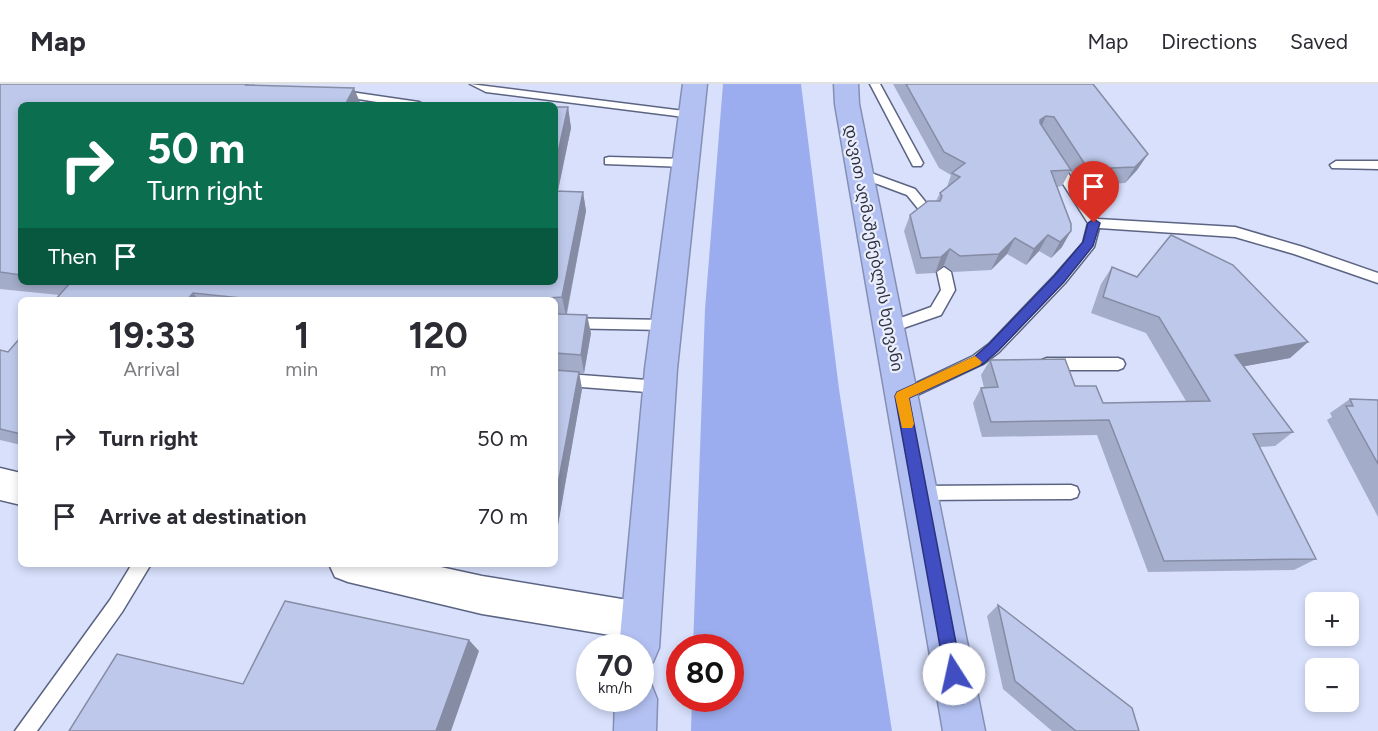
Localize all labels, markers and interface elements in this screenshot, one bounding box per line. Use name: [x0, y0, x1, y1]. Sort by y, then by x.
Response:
text: Map: [30, 24, 86, 58]
text: Map: [1087, 29, 1128, 54]
text: Directions: [1161, 29, 1257, 54]
text: Saved: [1290, 29, 1348, 54]
text: 50 m: [147, 123, 245, 174]
street label: დავით აღმაშენებლის ხეივანი: [840, 123, 907, 373]
icon: right: [48, 126, 126, 204]
pin: [1068, 161, 1119, 223]
icon: arrive: [1077, 170, 1110, 203]
text: Turn right: [147, 174, 263, 207]
icon: arrive: [109, 240, 142, 273]
text: Then: [48, 243, 97, 270]
text: 19:33: [108, 314, 195, 357]
text: 1: [294, 314, 309, 357]
text: 120: [408, 314, 468, 357]
text: Arrival: [123, 357, 180, 381]
text: min: [285, 357, 318, 381]
text: m: [430, 357, 447, 381]
icon: right: [48, 422, 81, 455]
text: Turn right: [99, 425, 198, 452]
text: 50 m: [477, 425, 528, 452]
icon: arrive: [48, 500, 81, 533]
text: Arrive at destination: [99, 503, 307, 530]
text: 70 m: [478, 503, 528, 530]
map controls: [1305, 592, 1359, 712]
button: +: [1305, 592, 1359, 646]
speed limit sign: 80: [666, 634, 744, 712]
position arrow: [922, 642, 986, 706]
text: 70: [597, 647, 633, 684]
button: −: [1305, 658, 1359, 712]
text: km/h: [598, 679, 632, 697]

